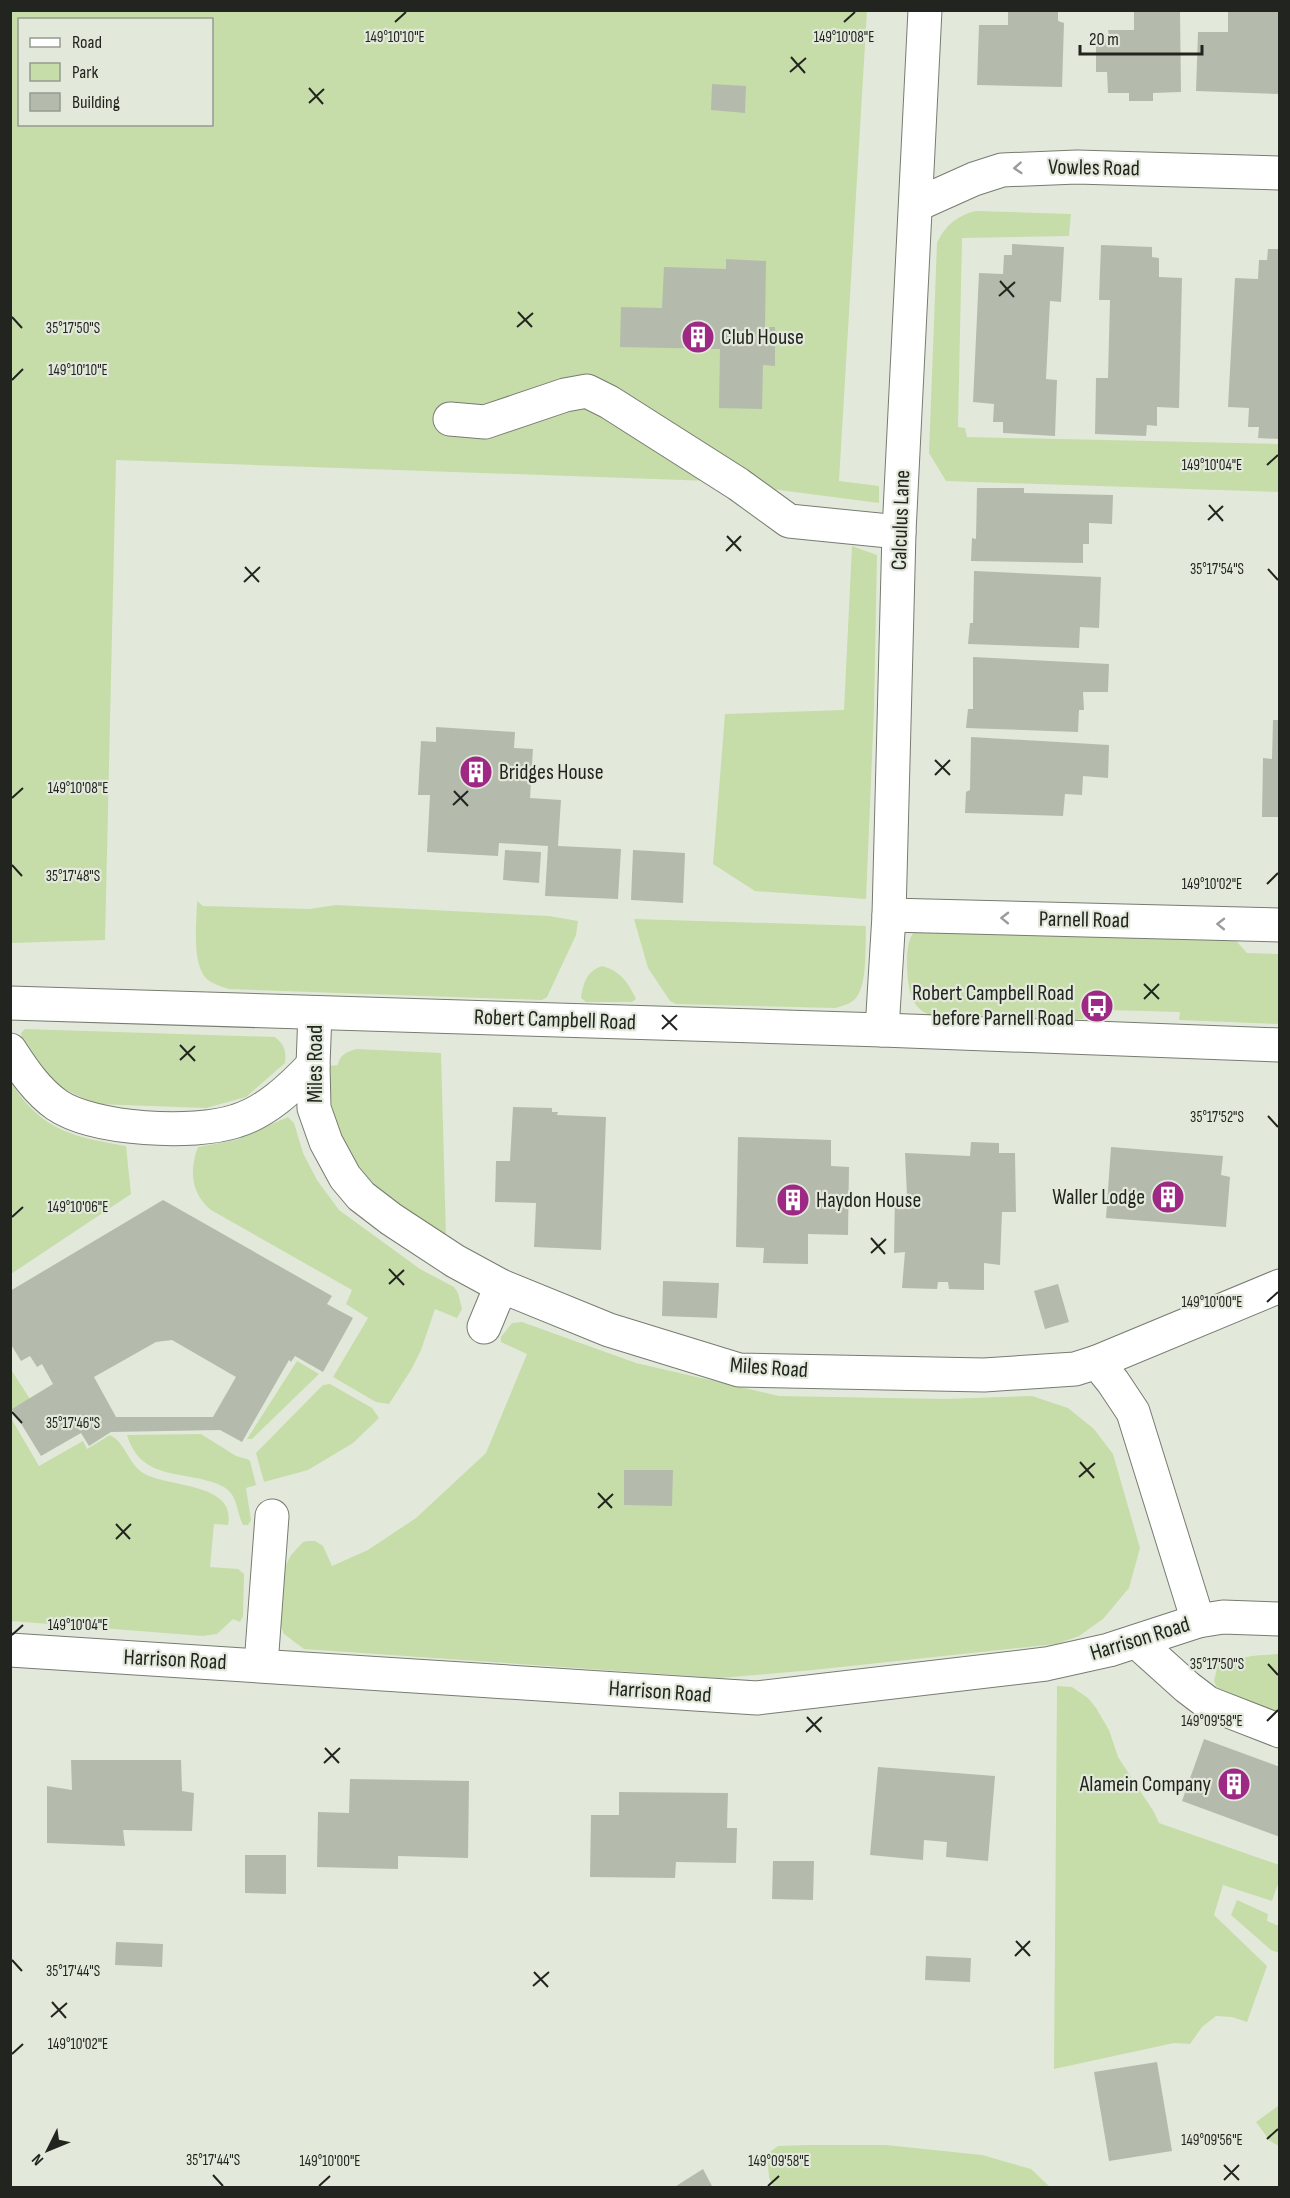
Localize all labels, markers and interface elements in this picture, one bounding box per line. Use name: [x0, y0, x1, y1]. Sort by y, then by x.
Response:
legend: [18, 18, 213, 126]
scale bar: [1080, 18, 1202, 56]
text: 149°10'10"E: [365, 28, 425, 47]
text: 149°10'08"E: [814, 28, 874, 47]
text: 20 m: [1089, 29, 1119, 50]
text: Road: [72, 32, 102, 53]
text: Park: [72, 62, 98, 83]
text: Building: [72, 92, 120, 113]
street label: Vowles Road: [1048, 154, 1140, 182]
one-way arrow: [1014, 162, 1023, 175]
text: 35°17'50"S: [46, 319, 100, 338]
building icon: Club House: [680, 319, 716, 355]
place label: Club House: [721, 324, 804, 351]
text: 149°10'10"E: [48, 361, 108, 380]
text: 149°10'04"E: [1182, 456, 1242, 475]
street label: Calculus Lane: [886, 469, 916, 571]
text: 35°17'54"S: [1190, 560, 1244, 579]
building icon: Bridges House: [458, 754, 494, 790]
place label: Bridges House: [499, 759, 604, 786]
text: 149°10'08"E: [48, 779, 108, 798]
text: 35°17'48"S: [46, 867, 100, 886]
text: 149°10'02"E: [1182, 875, 1242, 894]
street label: Parnell Road: [1039, 906, 1129, 934]
one-way arrow: [1001, 912, 1010, 925]
one-way arrow: [1217, 917, 1226, 930]
place label: Robert Campbell Road before Parnell Road: [912, 980, 1074, 1032]
bus stop icon: Robert Campbell Road before Parnell Road: [1079, 988, 1115, 1024]
street label: Robert Campbell Road: [474, 1004, 636, 1036]
street label: Miles Road: [302, 1025, 329, 1103]
text: 35°17'52"S: [1190, 1108, 1244, 1127]
building icon: Waller Lodge: [1150, 1179, 1186, 1215]
building icon: Haydon House: [775, 1182, 811, 1218]
place label: Waller Lodge: [1052, 1184, 1145, 1211]
place label: Haydon House: [816, 1187, 921, 1214]
text: 149°10'06"E: [48, 1198, 108, 1217]
text: 149°10'00"E: [1182, 1293, 1242, 1312]
street label: Miles Road: [729, 1352, 809, 1384]
text: 35°17'46"S: [46, 1414, 100, 1433]
street label: Harrison Road: [1087, 1611, 1193, 1667]
text: 149°10'04"E: [48, 1616, 108, 1635]
street label: Harrison Road: [123, 1644, 227, 1676]
text: 35°17'50"S: [1190, 1655, 1244, 1674]
street label: Harrison Road: [608, 1675, 712, 1709]
text: 149°09'58"E: [1181, 1712, 1243, 1731]
building icon: Alamein Company: [1216, 1766, 1252, 1802]
place label: Alamein Company: [1079, 1771, 1211, 1798]
text: 35°17'44"S: [46, 1962, 100, 1981]
text: 149°10'02"E: [48, 2035, 108, 2054]
north arrow: [18, 2120, 78, 2180]
text: 149°09'56"E: [1181, 2131, 1243, 2150]
text: N: [28, 2150, 48, 2169]
text: 35°17'44"S: [186, 2151, 240, 2170]
text: 149°10'00"E: [300, 2152, 360, 2171]
text: 149°09'58"E: [748, 2152, 810, 2171]

